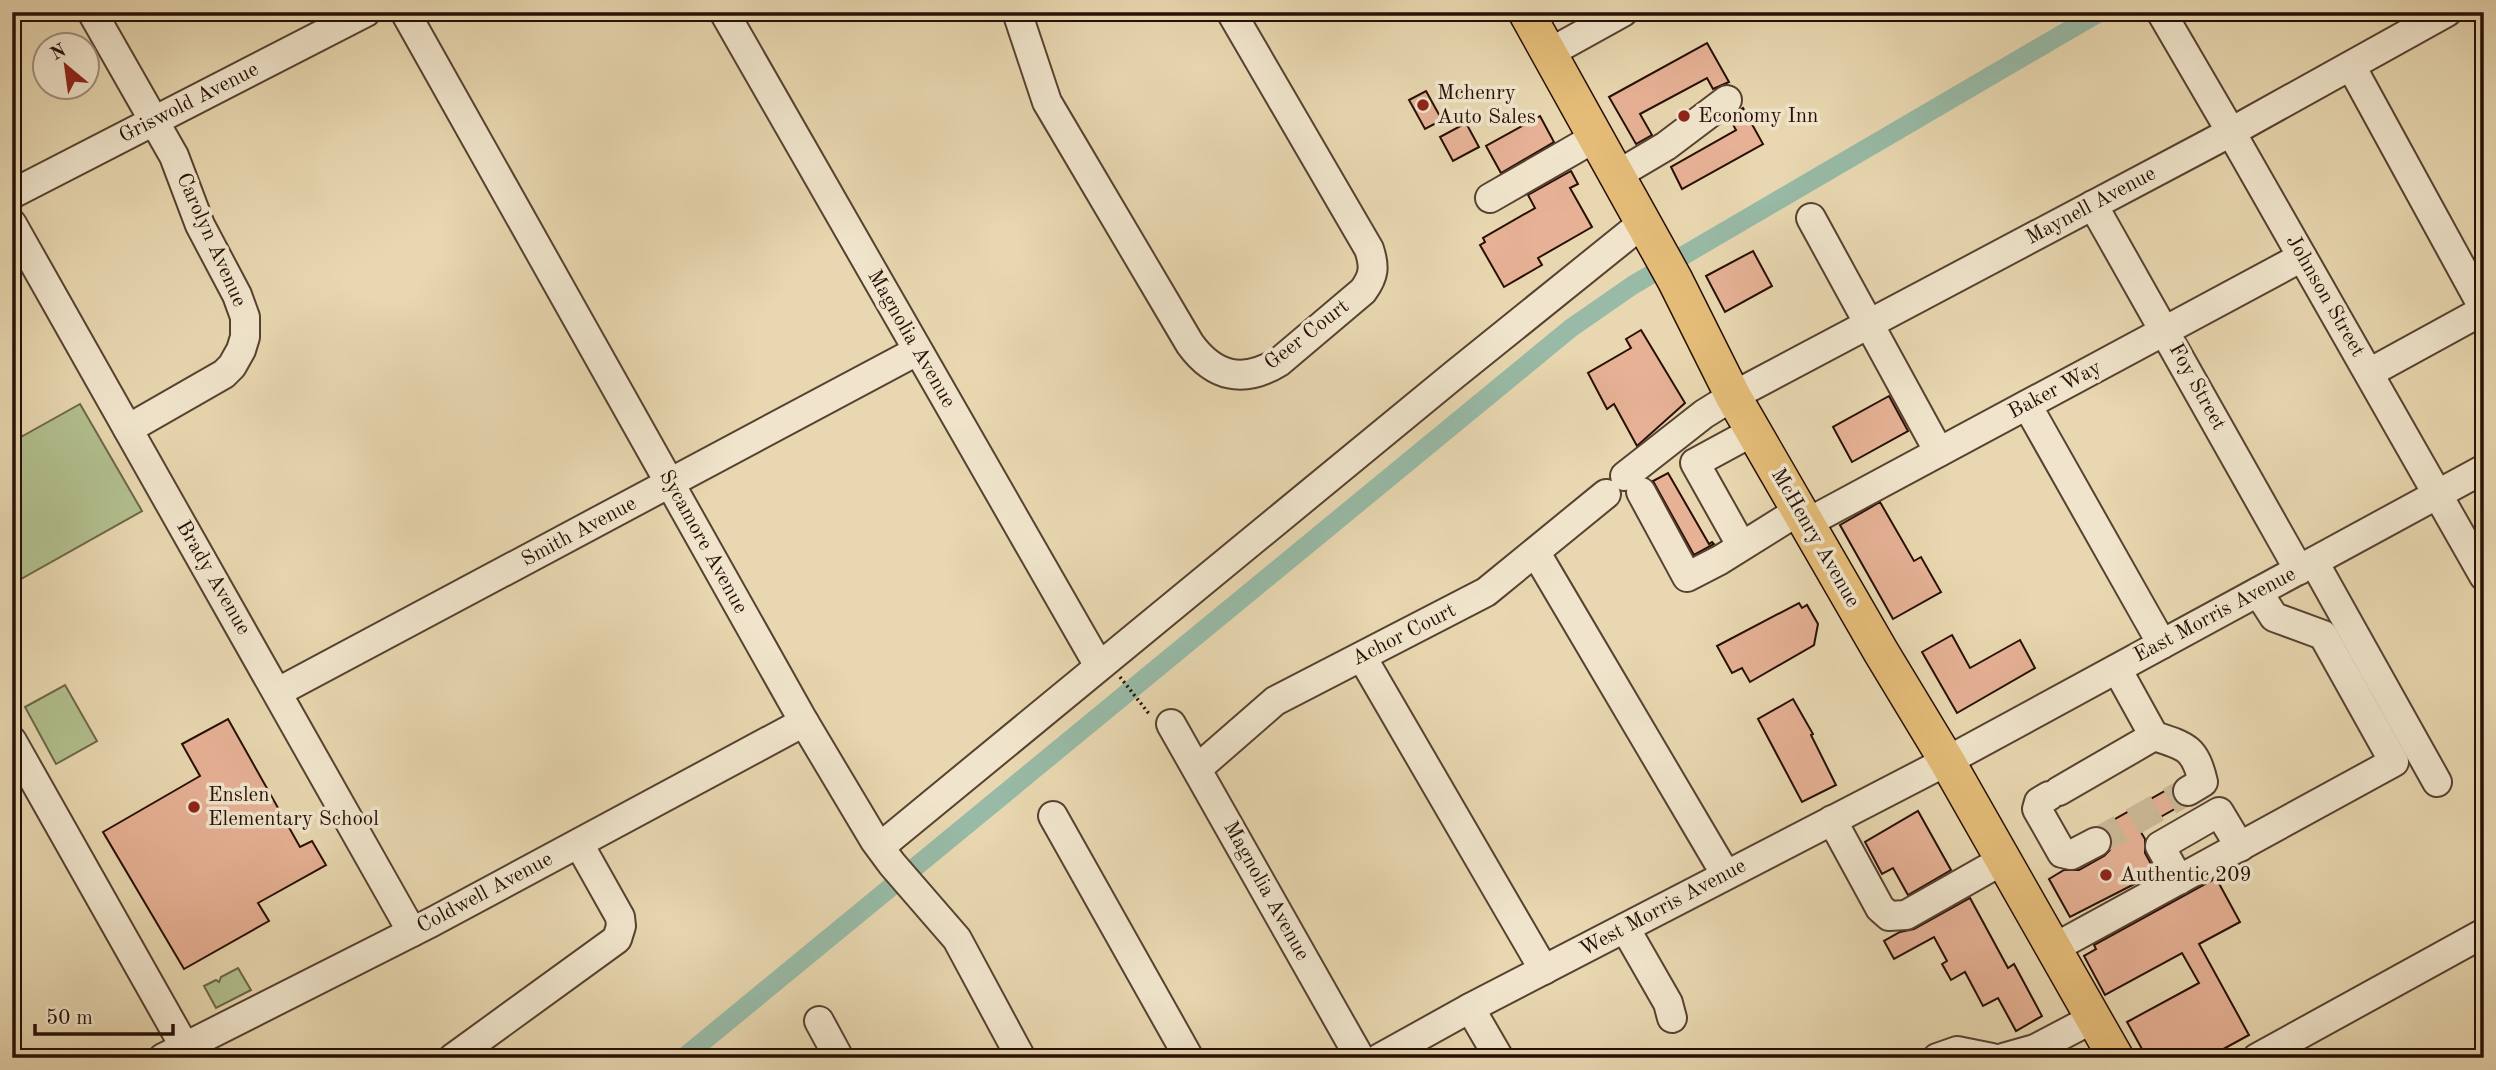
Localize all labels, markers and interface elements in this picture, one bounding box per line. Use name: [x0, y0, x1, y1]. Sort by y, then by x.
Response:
north arrow: [32, 32, 102, 102]
text: N: [48, 41, 70, 65]
street label: Griswold Avenue: [116, 59, 262, 147]
place label: Mchenry Auto Sales: [1437, 83, 1536, 128]
marker: Mchenry Auto Sales: [1415, 97, 1431, 113]
place label: Economy Inn: [1698, 106, 1818, 127]
marker: Economy Inn: [1676, 108, 1692, 124]
street label: Maynell Avenue: [2023, 163, 2159, 249]
street label: Carolyn Avenue: [172, 170, 250, 310]
street label: Johnson Street: [2282, 231, 2368, 361]
street label: Magnolia Avenue: [863, 266, 959, 412]
street label: Geer Court: [1261, 296, 1353, 374]
street label: Foy Street: [2165, 340, 2229, 434]
street label: Baker Way: [2005, 357, 2105, 423]
street label: McHenry Avenue: [1767, 465, 1863, 611]
street label: Sycamore Avenue: [655, 467, 751, 617]
street label: Smith Avenue: [518, 493, 640, 571]
street label: Brady Avenue: [172, 517, 254, 639]
street label: East Morris Avenue: [2131, 564, 2299, 666]
street label: Achor Court: [1349, 600, 1459, 670]
place label: Enslen Elementary School: [208, 785, 379, 830]
marker: Enslen Elementary School: [186, 799, 202, 815]
street label: Magnolia Avenue: [1219, 818, 1313, 964]
street label: Coldwell Avenue: [414, 849, 556, 937]
street label: West Morris Avenue: [1576, 855, 1750, 961]
place label: Authentic 209: [2120, 865, 2252, 886]
marker: Authentic 209: [2098, 867, 2114, 883]
scale bar: [35, 993, 173, 1037]
text: 50 m: [46, 1008, 93, 1029]

